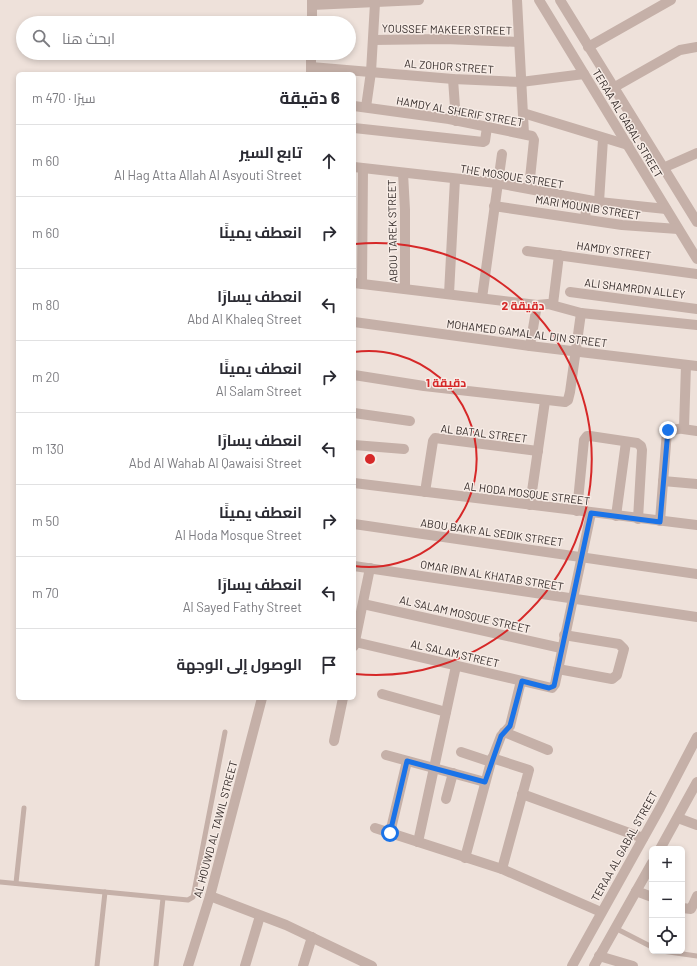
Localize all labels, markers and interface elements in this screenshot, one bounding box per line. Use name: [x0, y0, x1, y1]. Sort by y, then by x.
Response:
search box: [16, 16, 356, 60]
street label: YOUSSEF MAKEER STREET: [382, 21, 512, 37]
icon: search: [30, 27, 52, 49]
text: ابحث هنا: [62, 29, 115, 47]
street label: AL ZOHOR STREET: [404, 56, 494, 76]
street label: TERAA AL GABAL STREET: [590, 66, 666, 180]
text: 6 دقيقة: [279, 87, 340, 107]
text: سيرًا · 470 m: [32, 90, 96, 106]
street label: HAMDY AL SHERIF STREET: [395, 93, 525, 129]
text: تابع السير: [239, 143, 302, 161]
icon: ahead: [318, 150, 340, 172]
text: 60 m: [32, 153, 59, 169]
street label: THE MOSQUE STREET: [459, 161, 565, 191]
text: Al Hag Atta Allah Al Asyouti Street: [114, 167, 302, 183]
street label: ABOU TAREK STREET: [385, 179, 399, 283]
street label: MARI MOUNIB STREET: [534, 192, 642, 222]
icon: right: [318, 222, 340, 244]
text: انعطف يمينًا: [219, 223, 302, 241]
text: 60 m: [32, 225, 59, 241]
street label: HAMDY STREET: [576, 238, 652, 262]
street label: ALI SHAMRDN ALLEY: [584, 275, 686, 301]
text: انعطف يسارًا: [217, 287, 302, 305]
icon: left: [318, 294, 340, 316]
text: 80 m: [32, 297, 60, 313]
text: 2 دقيقة: [501, 298, 545, 313]
text: Abd Al Khaleq Street: [187, 311, 302, 327]
street label: MOHAMED GAMAL AL DIN STREET: [446, 317, 608, 349]
text: انعطف يمينًا: [219, 359, 302, 377]
icon: right: [318, 366, 340, 388]
text: 20 m: [32, 369, 60, 385]
text: 1 دقيقة: [426, 375, 466, 390]
text: Al Salam Street: [216, 383, 302, 399]
street label: AL BATAL STREET: [440, 421, 528, 445]
route end: [659, 421, 677, 439]
text: انعطف يسارًا: [217, 431, 302, 449]
icon: left: [318, 438, 340, 460]
text: 130 m: [32, 441, 64, 457]
centre of rings: [363, 452, 377, 466]
text: Abd Al Wahab Al Qawaisi Street: [129, 455, 302, 471]
street label: AL HODA MOSQUE STREET: [463, 479, 591, 507]
text: انعطف يمينًا: [219, 503, 302, 521]
icon: right: [318, 510, 340, 532]
text: 50 m: [32, 513, 59, 529]
street label: ABOU BAKR AL SEDIK STREET: [420, 516, 564, 548]
text: Al Hoda Mosque Street: [175, 527, 302, 543]
street label: OMAR IBN AL KHATAB STREET: [419, 557, 565, 593]
text: انعطف يسارًا: [217, 575, 302, 593]
icon: left: [318, 582, 340, 604]
text: 70 m: [32, 585, 59, 601]
street label: AL SALAM MOSQUE STREET: [398, 593, 532, 635]
text: Al Sayed Fathy Street: [183, 599, 302, 615]
street label: AL SALAM STREET: [409, 636, 501, 670]
icon: arrive: [318, 654, 340, 676]
text: الوصول إلى الوجهة: [176, 655, 302, 673]
street label: AL HOUWD AL TAWIL STREET: [190, 759, 240, 899]
street label: TERAA AL GABAL STREET: [588, 788, 660, 904]
route start: [381, 824, 399, 842]
map controls: [649, 846, 685, 954]
button: +: [649, 846, 685, 882]
button: −: [649, 882, 685, 918]
button: locate: [649, 918, 685, 954]

